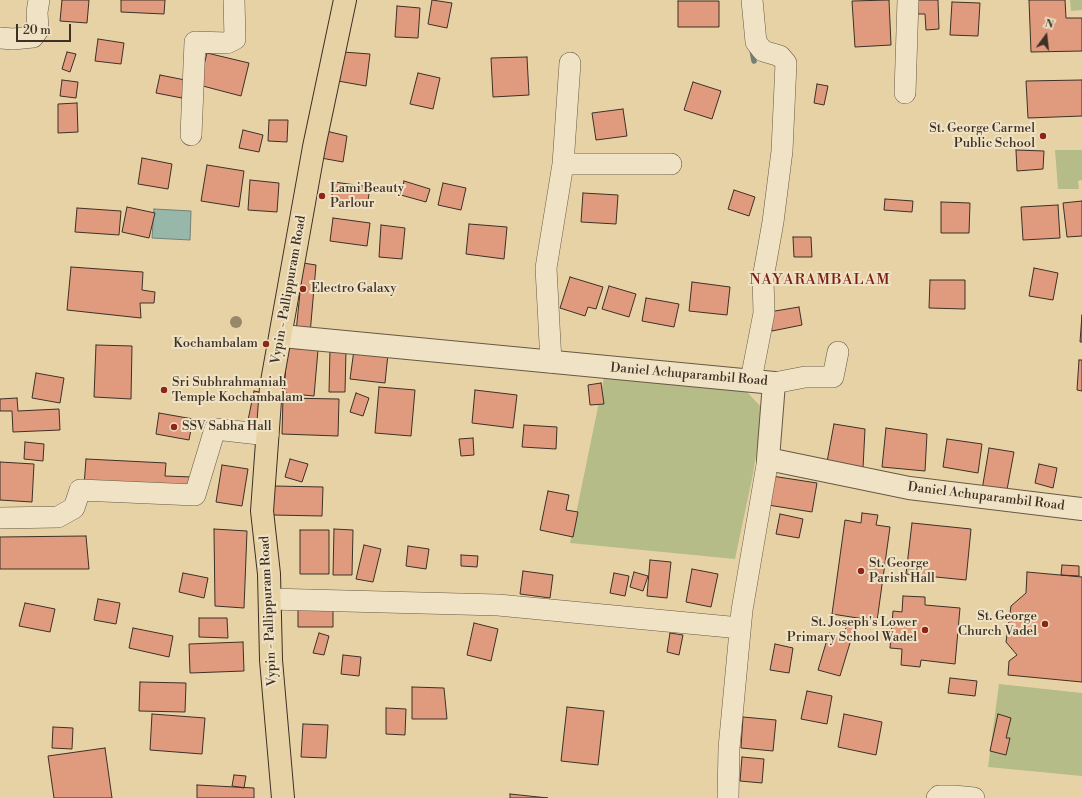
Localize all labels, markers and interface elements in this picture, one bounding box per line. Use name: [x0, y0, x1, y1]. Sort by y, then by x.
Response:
scale bar: [18, 16, 73, 42]
north arrow: [1026, 16, 1066, 56]
text: N: [1043, 17, 1055, 32]
text: 20 m: [23, 23, 51, 38]
place label: St. George Carmel Public School: [929, 121, 1035, 152]
marker: St. George Carmel Public School: [1038, 131, 1048, 141]
place label: Lami Beauty Parlour: [330, 181, 404, 212]
marker: Lami Beauty Parlour: [317, 191, 327, 201]
street label: Vypin - Pallippuram Road: [268, 214, 310, 366]
district label: NAYARAMBALAM: [749, 271, 891, 289]
place label: Electro Galaxy: [311, 281, 396, 297]
marker: Electro Galaxy: [298, 284, 308, 294]
place label: Kochambalam: [173, 336, 258, 352]
marker: Kochambalam: [261, 339, 271, 349]
street label: Daniel Achuparambil Road: [610, 360, 768, 390]
place label: Sri Subhrahmaniah Temple Kochambalam: [172, 375, 303, 406]
marker: Sri Subhrahmaniah Temple Kochambalam: [159, 385, 169, 395]
place label: SSV Sabha Hall: [182, 419, 272, 435]
marker: SSV Sabha Hall: [169, 422, 179, 432]
street label: Daniel Achuparambil Road: [907, 480, 1065, 514]
street label: Vypin - Pallippuram Road: [257, 535, 281, 687]
place label: St. George Parish Hall: [869, 556, 935, 587]
marker: St. George Parish Hall: [856, 566, 866, 576]
place label: St. George Church Vadel: [958, 609, 1037, 640]
place label: St. Joseph's Lower Primary School Wadel: [787, 615, 917, 646]
marker: St. George Church Vadel: [1040, 619, 1050, 629]
marker: St. Joseph's Lower Primary School Wadel: [920, 625, 930, 635]

